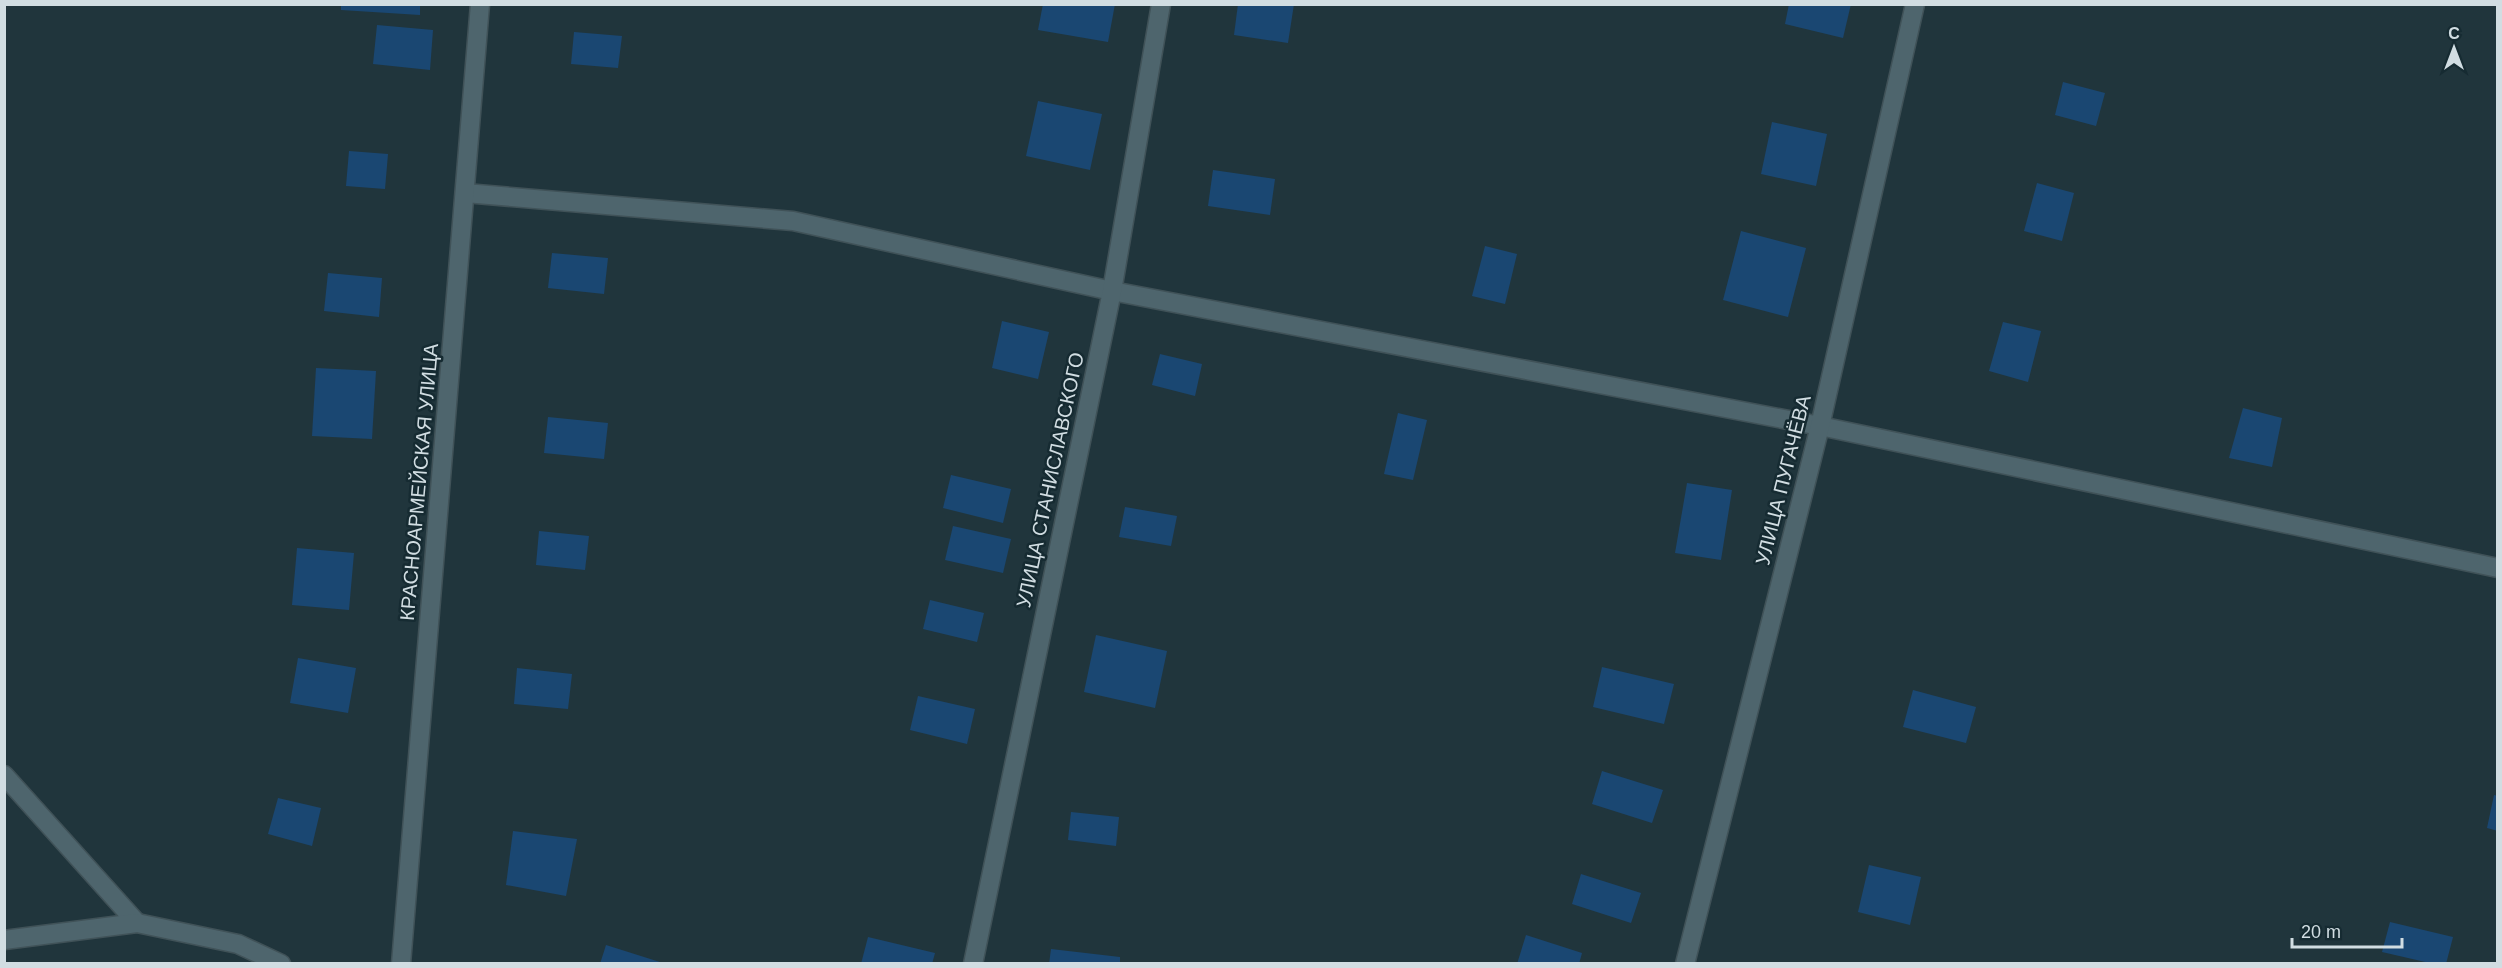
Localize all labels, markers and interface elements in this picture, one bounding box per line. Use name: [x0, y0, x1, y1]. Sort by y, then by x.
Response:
north arrow: [2424, 18, 2484, 78]
text: С: [2448, 25, 2460, 42]
street label: КРАСНОАРМЕЙСКАЯ УЛИЦА: [395, 342, 442, 622]
street label: УЛИЦА СТАНИСЛАВСКОГО: [1012, 350, 1088, 610]
street label: УЛИЦА ПУГАЧЁВА: [1751, 392, 1815, 567]
scale bar: [2292, 911, 2402, 949]
text: 20 m: [2301, 922, 2341, 942]

